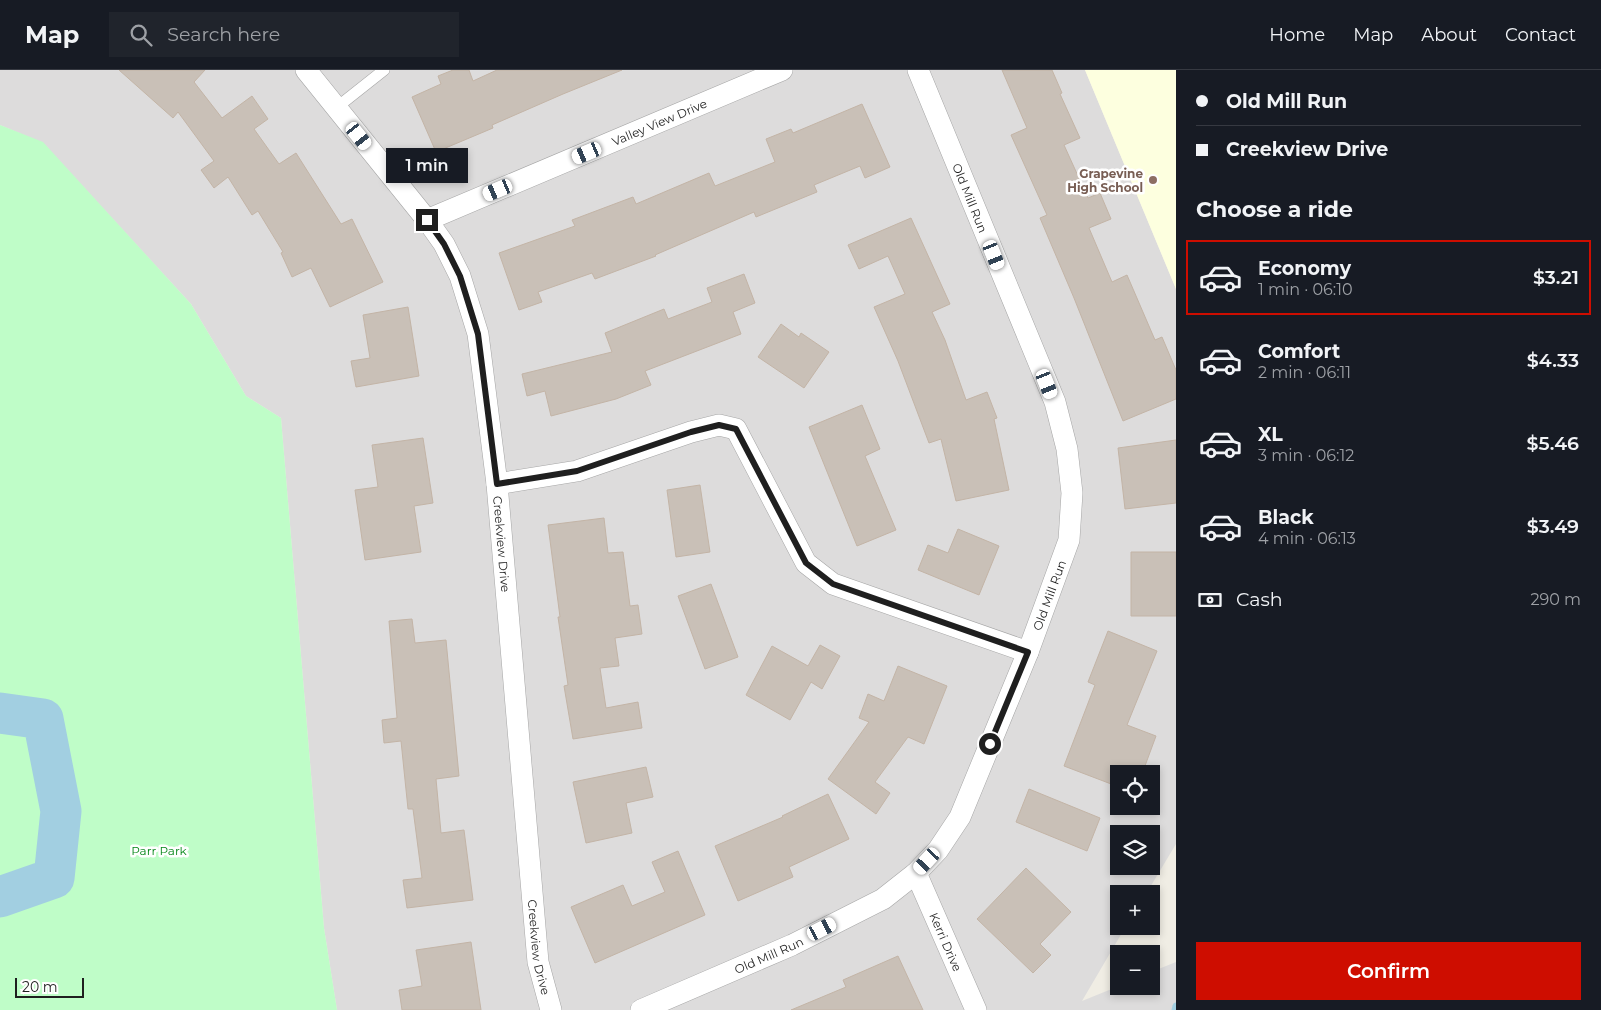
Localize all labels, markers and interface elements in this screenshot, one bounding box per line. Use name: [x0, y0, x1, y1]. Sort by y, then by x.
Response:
search box: [109, 12, 459, 57]
text: Map: [25, 20, 79, 49]
icon: search: [127, 21, 155, 49]
text: Search here: [167, 23, 280, 46]
text: Home: [1269, 24, 1325, 46]
text: Map: [1353, 24, 1393, 46]
text: About: [1421, 24, 1477, 46]
text: Contact: [1505, 24, 1576, 46]
text: Old Mill Run: [1226, 90, 1347, 113]
street label: Valley View Drive: [609, 95, 709, 149]
car: [343, 120, 374, 152]
text: Creekview Drive: [1226, 138, 1388, 161]
car: [570, 140, 603, 166]
callout: 1 min: [386, 148, 468, 182]
text: 1 min: [406, 156, 448, 175]
street label: Old Mill Run: [949, 161, 991, 235]
place label: Grapevine High School: [1067, 166, 1143, 195]
marker: Grapevine High School: [1147, 174, 1159, 186]
car: [481, 177, 514, 203]
text: Choose a ride: [1196, 196, 1353, 223]
route end: [416, 209, 438, 231]
car: [981, 238, 1006, 272]
icon: car: [1198, 255, 1243, 300]
text: Economy: [1258, 257, 1351, 280]
text: $3.21: [1533, 266, 1579, 289]
text: 1 min · 06:10: [1258, 280, 1353, 299]
icon: car: [1198, 338, 1243, 383]
text: Comfort: [1258, 340, 1340, 363]
text: $4.33: [1527, 349, 1579, 372]
text: 2 min · 06:11: [1258, 363, 1351, 382]
car: [1034, 367, 1059, 401]
icon: car: [1198, 421, 1243, 466]
text: XL: [1258, 423, 1283, 446]
text: $5.46: [1527, 432, 1579, 455]
text: 3 min · 06:12: [1258, 446, 1354, 465]
street label: Creekview Drive: [491, 495, 514, 593]
icon: car: [1198, 504, 1243, 549]
text: Black: [1258, 506, 1314, 529]
text: $3.49: [1527, 515, 1579, 538]
text: 4 min · 06:13: [1258, 529, 1356, 548]
street label: Old Mill Run: [1029, 558, 1069, 632]
icon: cash: [1196, 586, 1224, 614]
text: Cash: [1236, 588, 1283, 611]
text: 290 m: [1530, 590, 1581, 609]
route start: [979, 733, 1001, 755]
map controls: [1110, 765, 1160, 995]
button: locate: [1110, 765, 1160, 815]
button: layers: [1110, 825, 1160, 875]
park label: Parr Park: [131, 843, 188, 858]
car: [911, 845, 942, 877]
button: +: [1110, 885, 1160, 935]
street label: Creekview Drive: [525, 899, 554, 997]
street label: Kerri Drive: [927, 910, 966, 973]
car: [805, 916, 838, 942]
street label: Old Mill Run: [732, 933, 806, 977]
button: Confirm: [1196, 942, 1581, 1000]
button: −: [1110, 945, 1160, 995]
scale bar: [15, 975, 84, 998]
text: 20 m: [22, 978, 58, 996]

